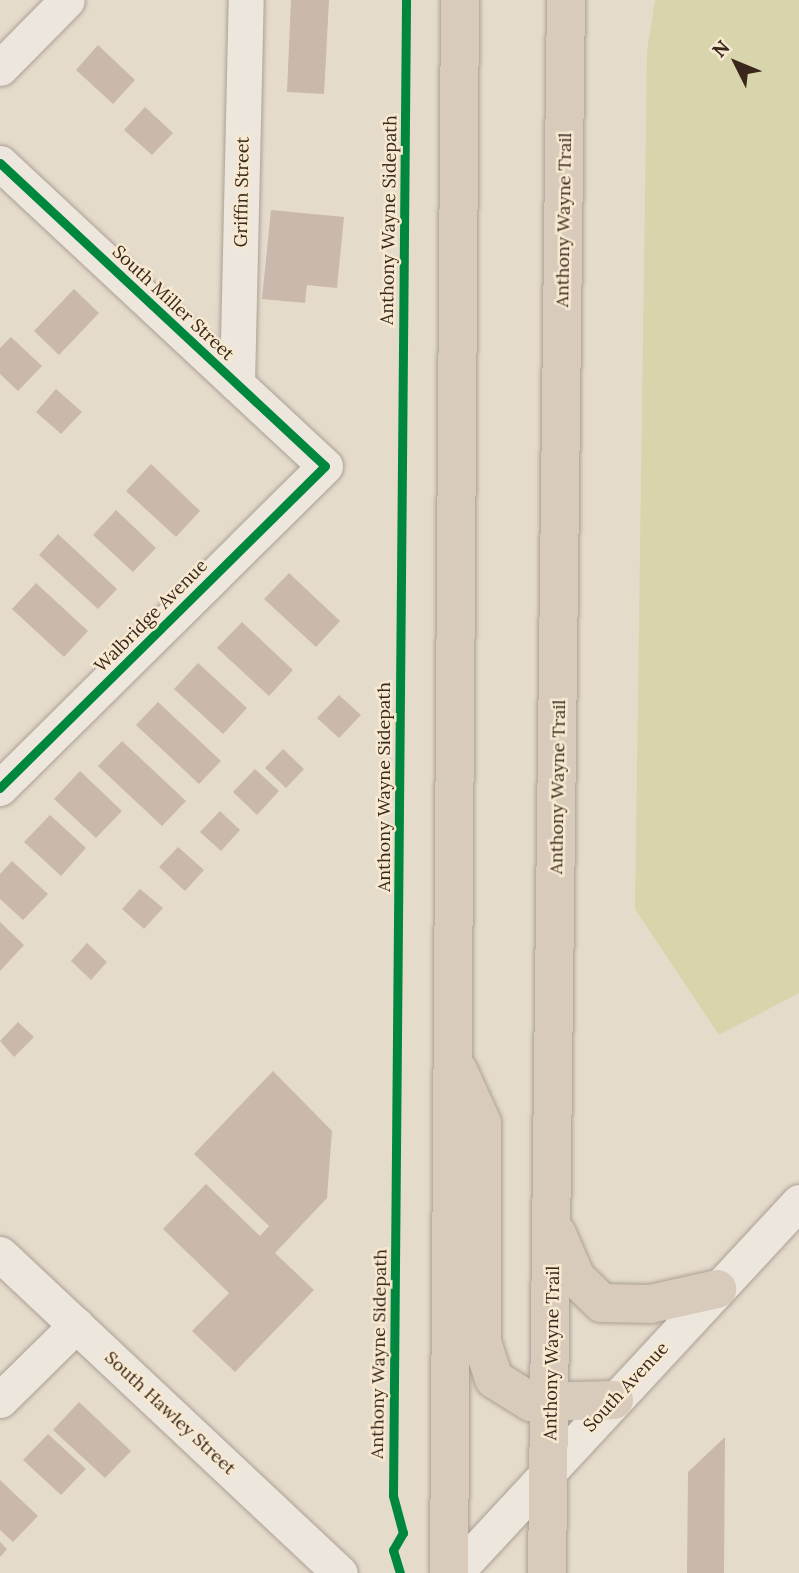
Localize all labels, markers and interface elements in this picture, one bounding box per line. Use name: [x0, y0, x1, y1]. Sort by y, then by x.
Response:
north arrow: [701, 28, 771, 98]
text: N: [707, 35, 734, 62]
street label: Anthony Wayne Sidepath: [376, 115, 402, 325]
street label: Anthony Wayne Trail: [552, 132, 576, 308]
street label: Griffin Street: [230, 136, 254, 248]
street label: South Miller Street: [108, 241, 238, 365]
street label: Walbridge Avenue: [90, 555, 212, 677]
street label: Anthony Wayne Sidepath: [373, 682, 395, 892]
street label: Anthony Wayne Trail: [546, 699, 570, 875]
street label: Anthony Wayne Sidepath: [366, 1249, 392, 1459]
street label: Anthony Wayne Trail: [540, 1265, 564, 1441]
street label: South Avenue: [579, 1338, 673, 1436]
street label: South Hawley Street: [100, 1347, 240, 1479]

